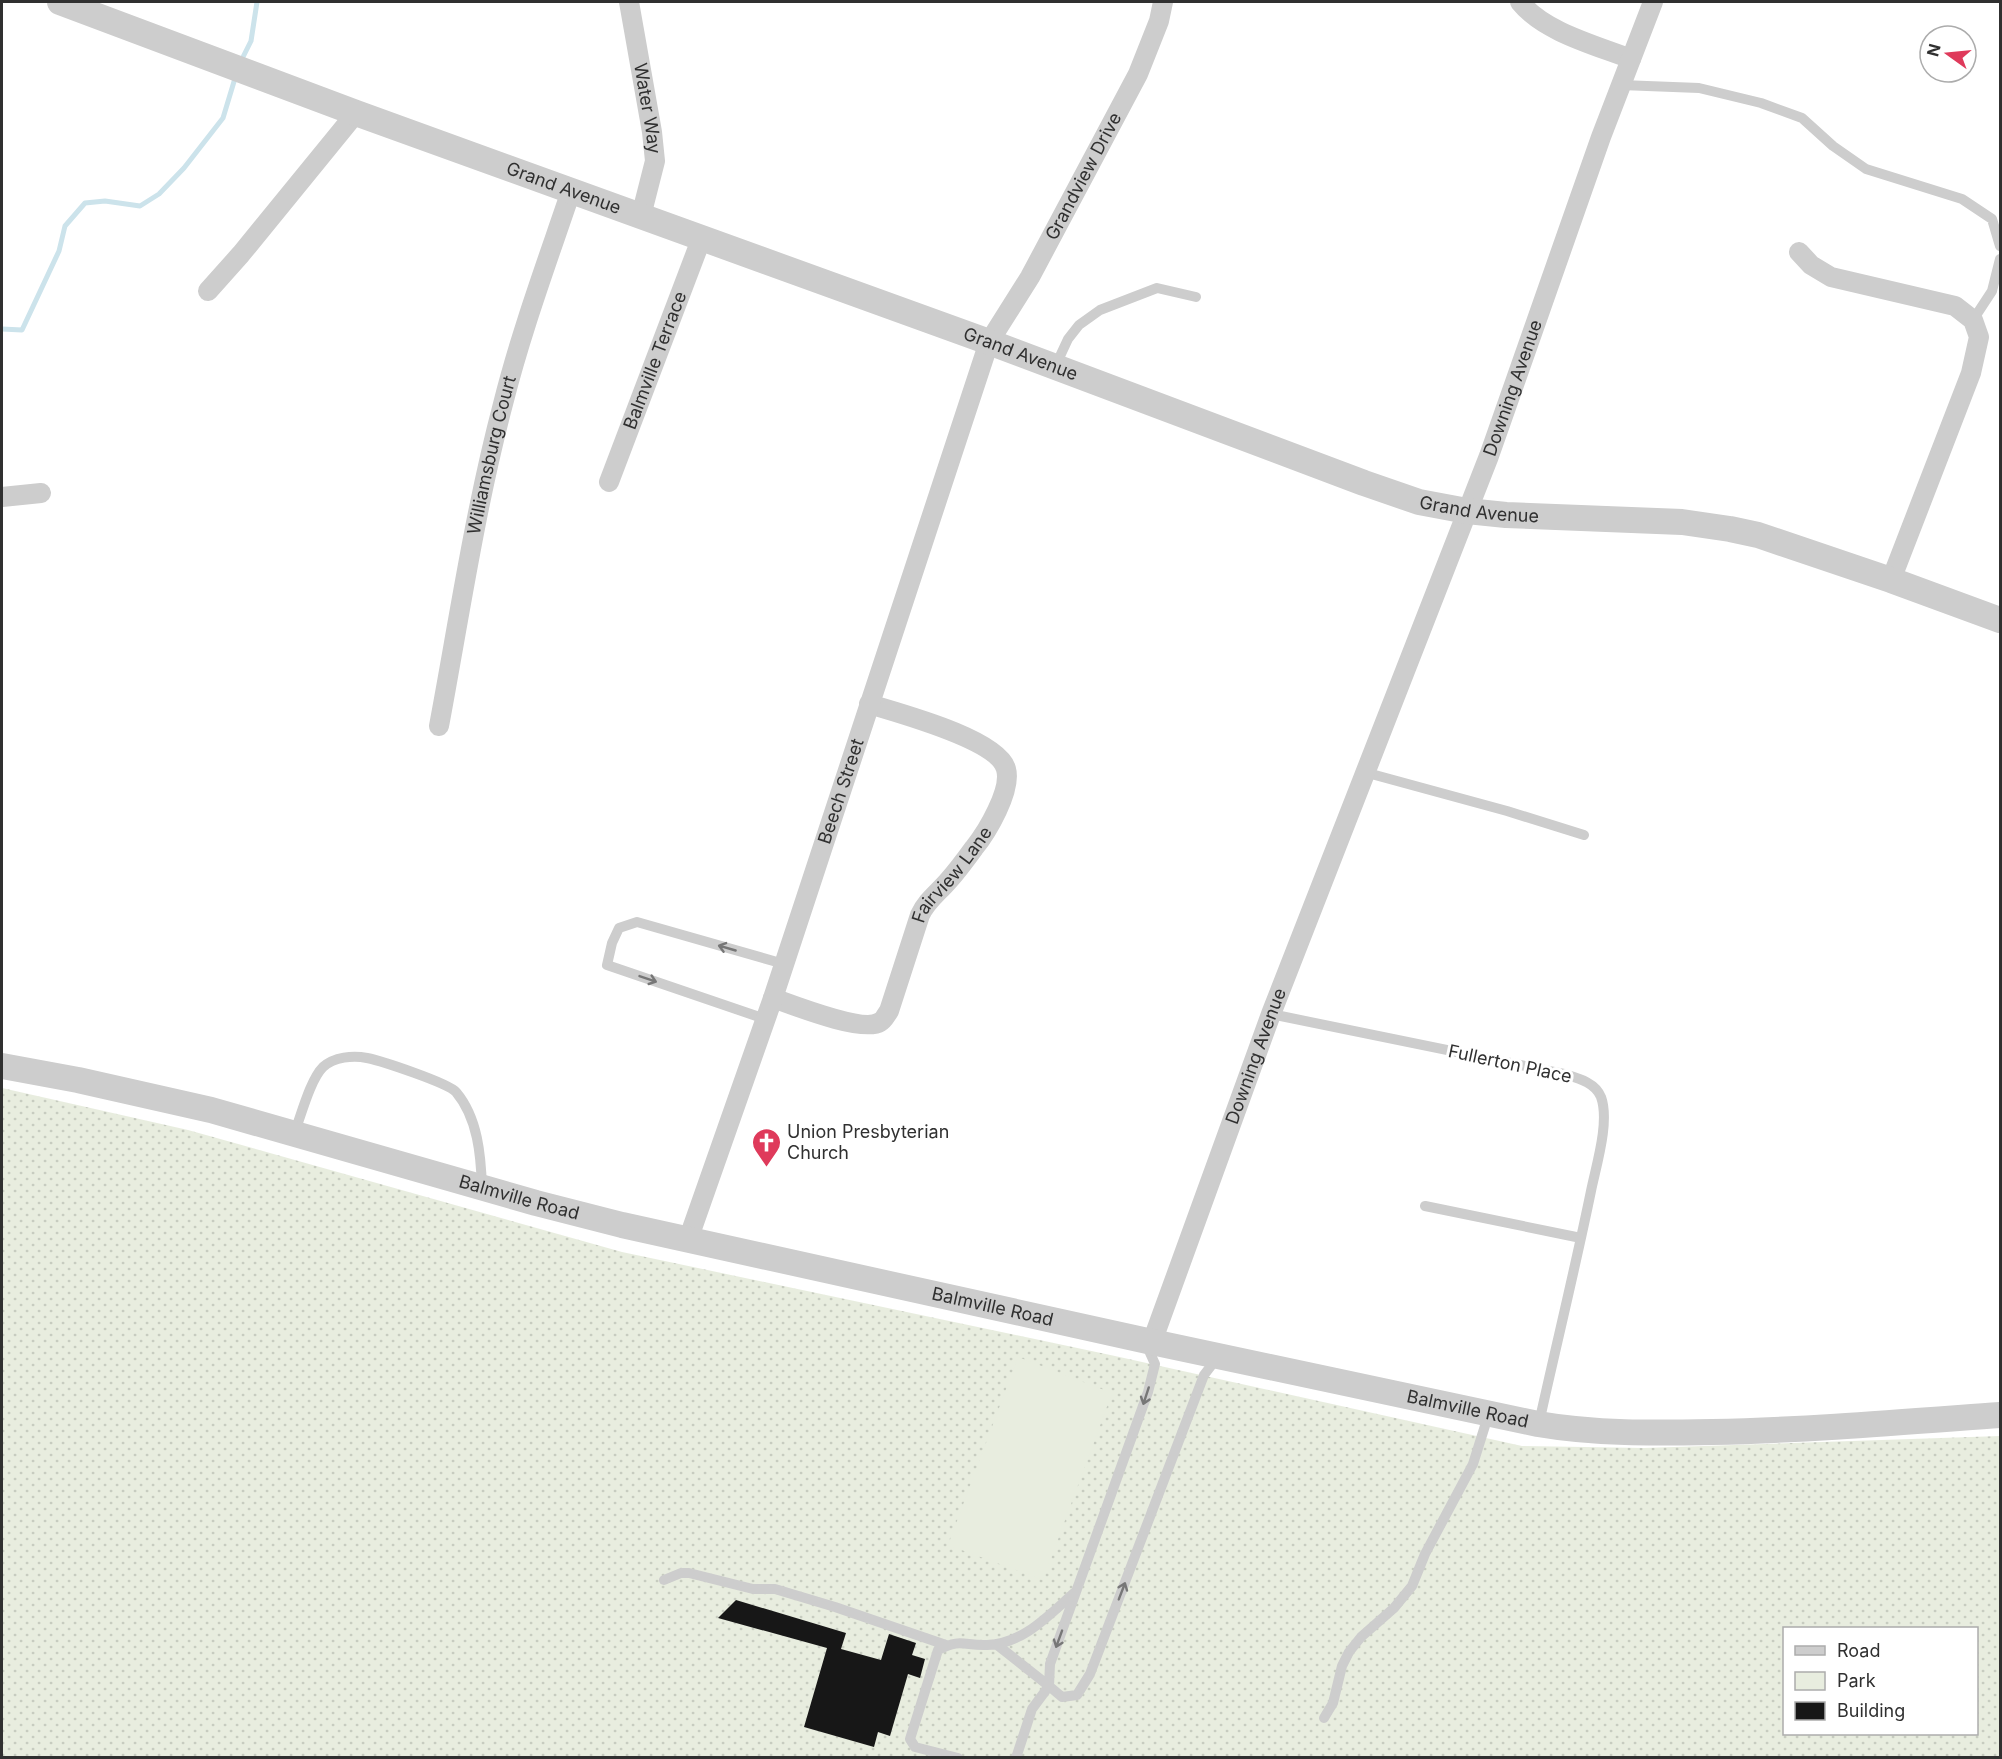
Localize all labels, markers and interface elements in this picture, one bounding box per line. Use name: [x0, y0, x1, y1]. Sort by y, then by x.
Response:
north arrow: [1918, 24, 1978, 84]
text: N: [1922, 42, 1945, 59]
street label: Water Way: [630, 61, 665, 155]
street label: Grandview Drive: [1041, 109, 1126, 243]
street label: Grand Avenue: [504, 157, 624, 218]
street label: Balmville Terrace: [619, 288, 690, 432]
street label: Downing Avenue: [1479, 317, 1546, 459]
street label: Grand Avenue: [961, 323, 1081, 384]
street label: Williamsburg Court: [463, 373, 520, 536]
street label: Grand Avenue: [1418, 491, 1539, 526]
street label: Beech Street: [813, 736, 868, 847]
street label: Fairview Lane: [907, 822, 996, 925]
one-way arrow: [718, 942, 737, 953]
one-way arrow: [638, 974, 657, 985]
street label: Downing Avenue: [1221, 985, 1290, 1127]
street label: Fullerton Place: [1446, 1040, 1574, 1087]
place label: Union Presbyterian Church: [787, 1121, 949, 1163]
church icon: Union Presbyterian Church: [750, 1126, 782, 1168]
street label: Balmville Road: [457, 1171, 582, 1224]
street label: Balmville Road: [930, 1283, 1056, 1330]
street label: Balmville Road: [1405, 1385, 1531, 1432]
one-way arrow: [1140, 1386, 1151, 1405]
one-way arrow: [1117, 1583, 1128, 1601]
legend: [1783, 1627, 1978, 1735]
one-way arrow: [1053, 1629, 1064, 1648]
text: Road: [1837, 1640, 1880, 1661]
text: Park: [1837, 1670, 1876, 1691]
text: Building: [1837, 1700, 1905, 1721]

